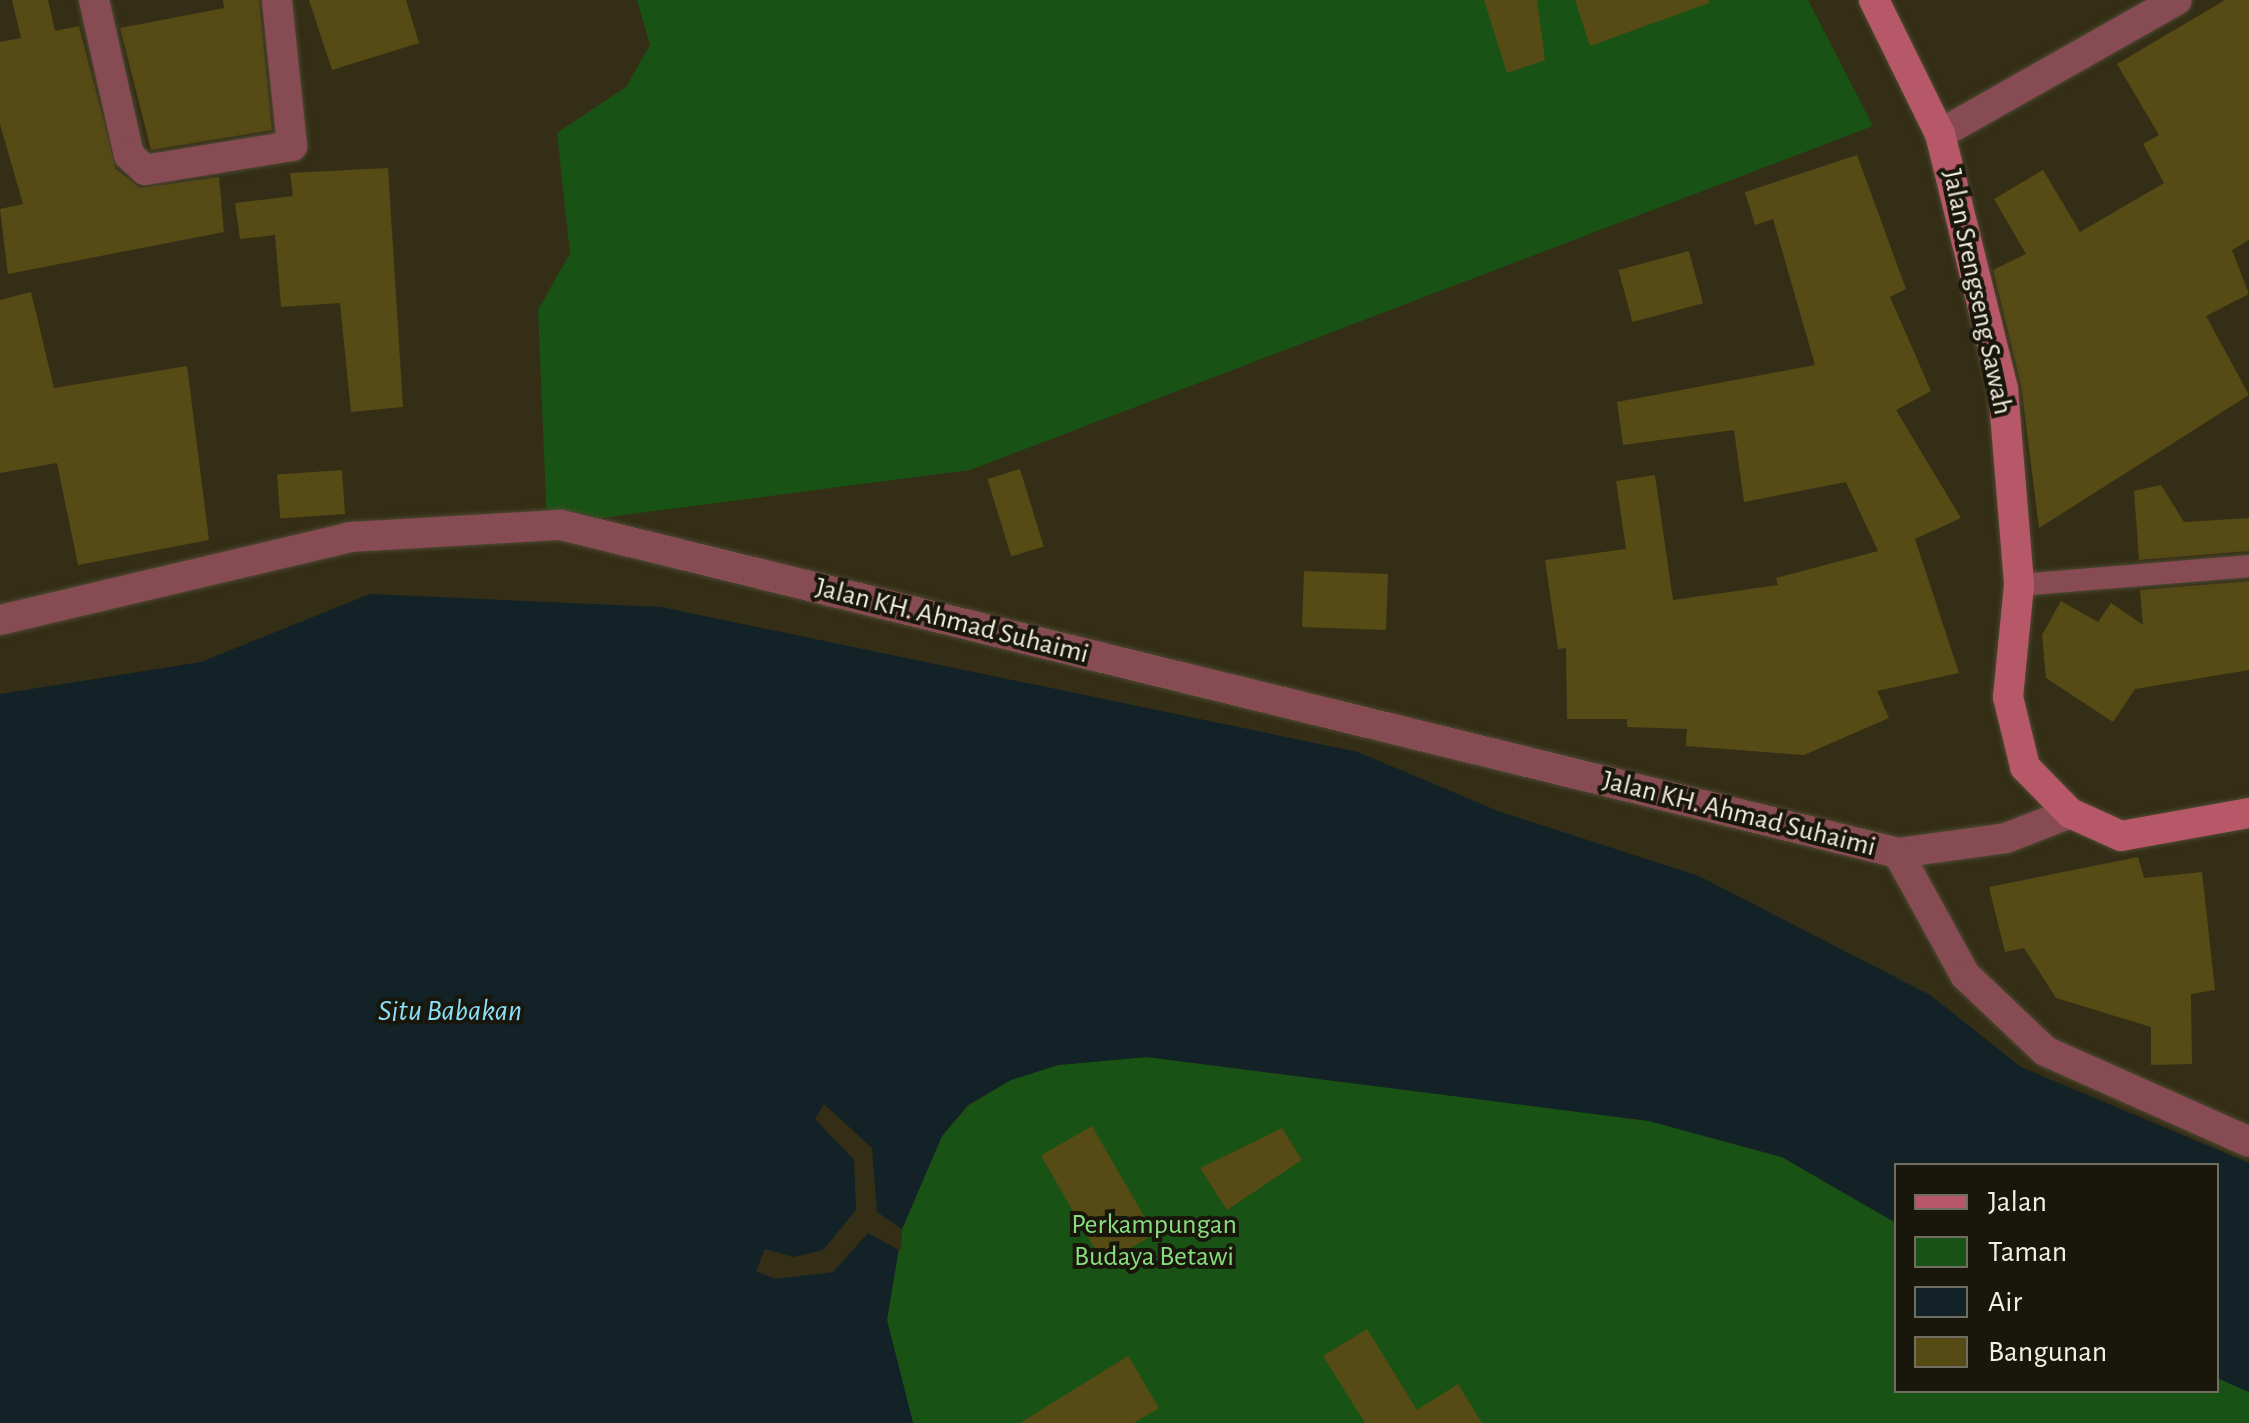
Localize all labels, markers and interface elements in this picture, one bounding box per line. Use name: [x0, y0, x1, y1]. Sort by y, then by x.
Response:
street label: Jalan Srengseng Sawah: [1935, 166, 2019, 418]
street label: Jalan KH. Ahmad Suhaimi: [812, 571, 1092, 671]
street label: Jalan KH. Ahmad Suhaimi: [1599, 764, 1879, 864]
water label: Situ Babakan: [378, 993, 522, 1029]
legend: [1894, 1163, 2219, 1393]
text: Jalan: [1988, 1187, 2047, 1217]
park label: Perkampungan Budaya Betawi: [1071, 1208, 1237, 1274]
text: Taman: [1988, 1237, 2067, 1267]
text: Air: [1988, 1287, 2022, 1317]
text: Bangunan: [1988, 1337, 2107, 1367]

